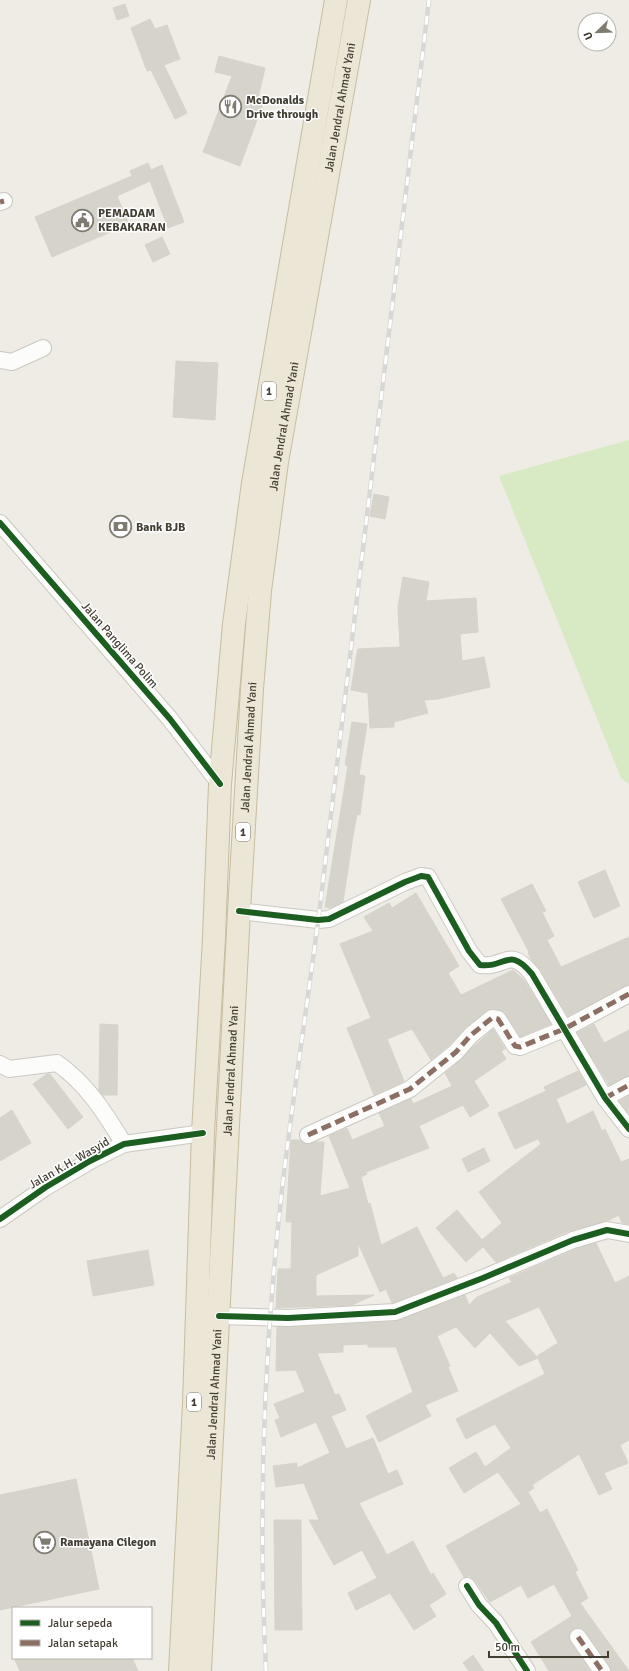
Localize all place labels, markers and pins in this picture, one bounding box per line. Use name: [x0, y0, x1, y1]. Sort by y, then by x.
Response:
place label: McDonalds Drive through: [246, 93, 319, 122]
restaurant icon: McDonalds Drive through: [218, 94, 244, 120]
place label: PEMADAM KEBAKARAN: [98, 206, 166, 235]
public building icon: PEMADAM KEBAKARAN: [69, 207, 95, 233]
bank icon: Bank BJB: [108, 514, 134, 540]
place label: Bank BJB: [136, 520, 185, 535]
supermarket icon: Ramayana Cilegon: [31, 1529, 57, 1555]
place label: Ramayana Cilegon: [60, 1535, 157, 1550]

